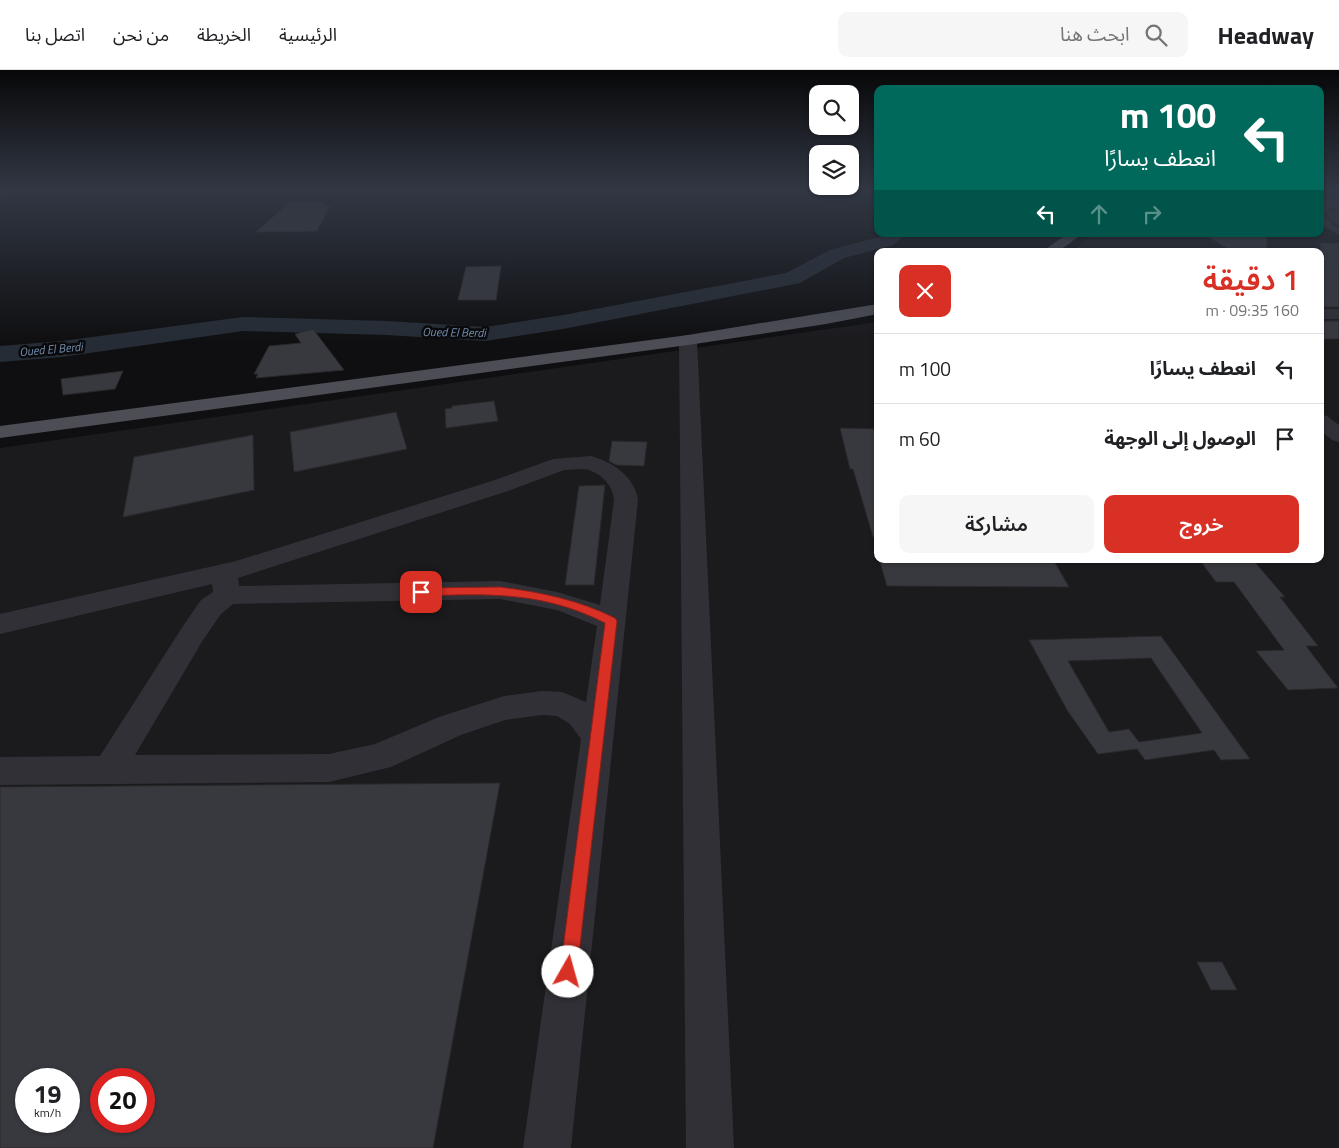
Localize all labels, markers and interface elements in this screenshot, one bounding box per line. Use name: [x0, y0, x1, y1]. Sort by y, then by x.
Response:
search box: [838, 12, 1188, 57]
text: Headway: [1218, 17, 1314, 53]
text: ابحث هنا: [1060, 19, 1130, 48]
text: اتصل بنا: [25, 21, 85, 48]
text: من نحن: [113, 21, 169, 48]
text: الخريطة: [197, 21, 251, 48]
text: الرئيسية: [279, 21, 337, 48]
icon: search: [1142, 21, 1170, 49]
map controls: [809, 85, 859, 195]
button: search: [809, 85, 859, 135]
text: 100 m: [1120, 88, 1216, 142]
icon: left: [1234, 105, 1299, 170]
text: انعطف يسارًا: [1104, 141, 1216, 175]
button: layers: [809, 145, 859, 195]
icon: left: [1032, 200, 1060, 228]
icon: ahead: [1085, 200, 1113, 228]
icon: right: [1138, 200, 1166, 228]
text: 1 دقيقة: [1203, 256, 1299, 302]
button: close: [899, 265, 951, 317]
text: 160 m · 09:35: [1205, 298, 1299, 322]
water label: Oued El Berdi: [422, 322, 487, 342]
water label: Oued El Berdi: [19, 337, 85, 361]
text: انعطف يسارًا: [1150, 353, 1256, 382]
text: 100 m: [899, 354, 951, 383]
icon: left: [1271, 355, 1299, 383]
text: الوصول إلى الوجهة: [1104, 423, 1256, 452]
text: 60 m: [899, 424, 940, 453]
icon: arrive: [1271, 425, 1299, 453]
button: مشاركة: [899, 495, 1094, 553]
button: خروج: [1104, 495, 1299, 553]
pin: [400, 571, 442, 613]
icon: arrive: [407, 578, 435, 606]
position arrow: [541, 945, 593, 997]
speed limit sign: 20: [90, 1068, 155, 1133]
text: 19: [33, 1075, 62, 1113]
text: km/h: [34, 1103, 61, 1122]

